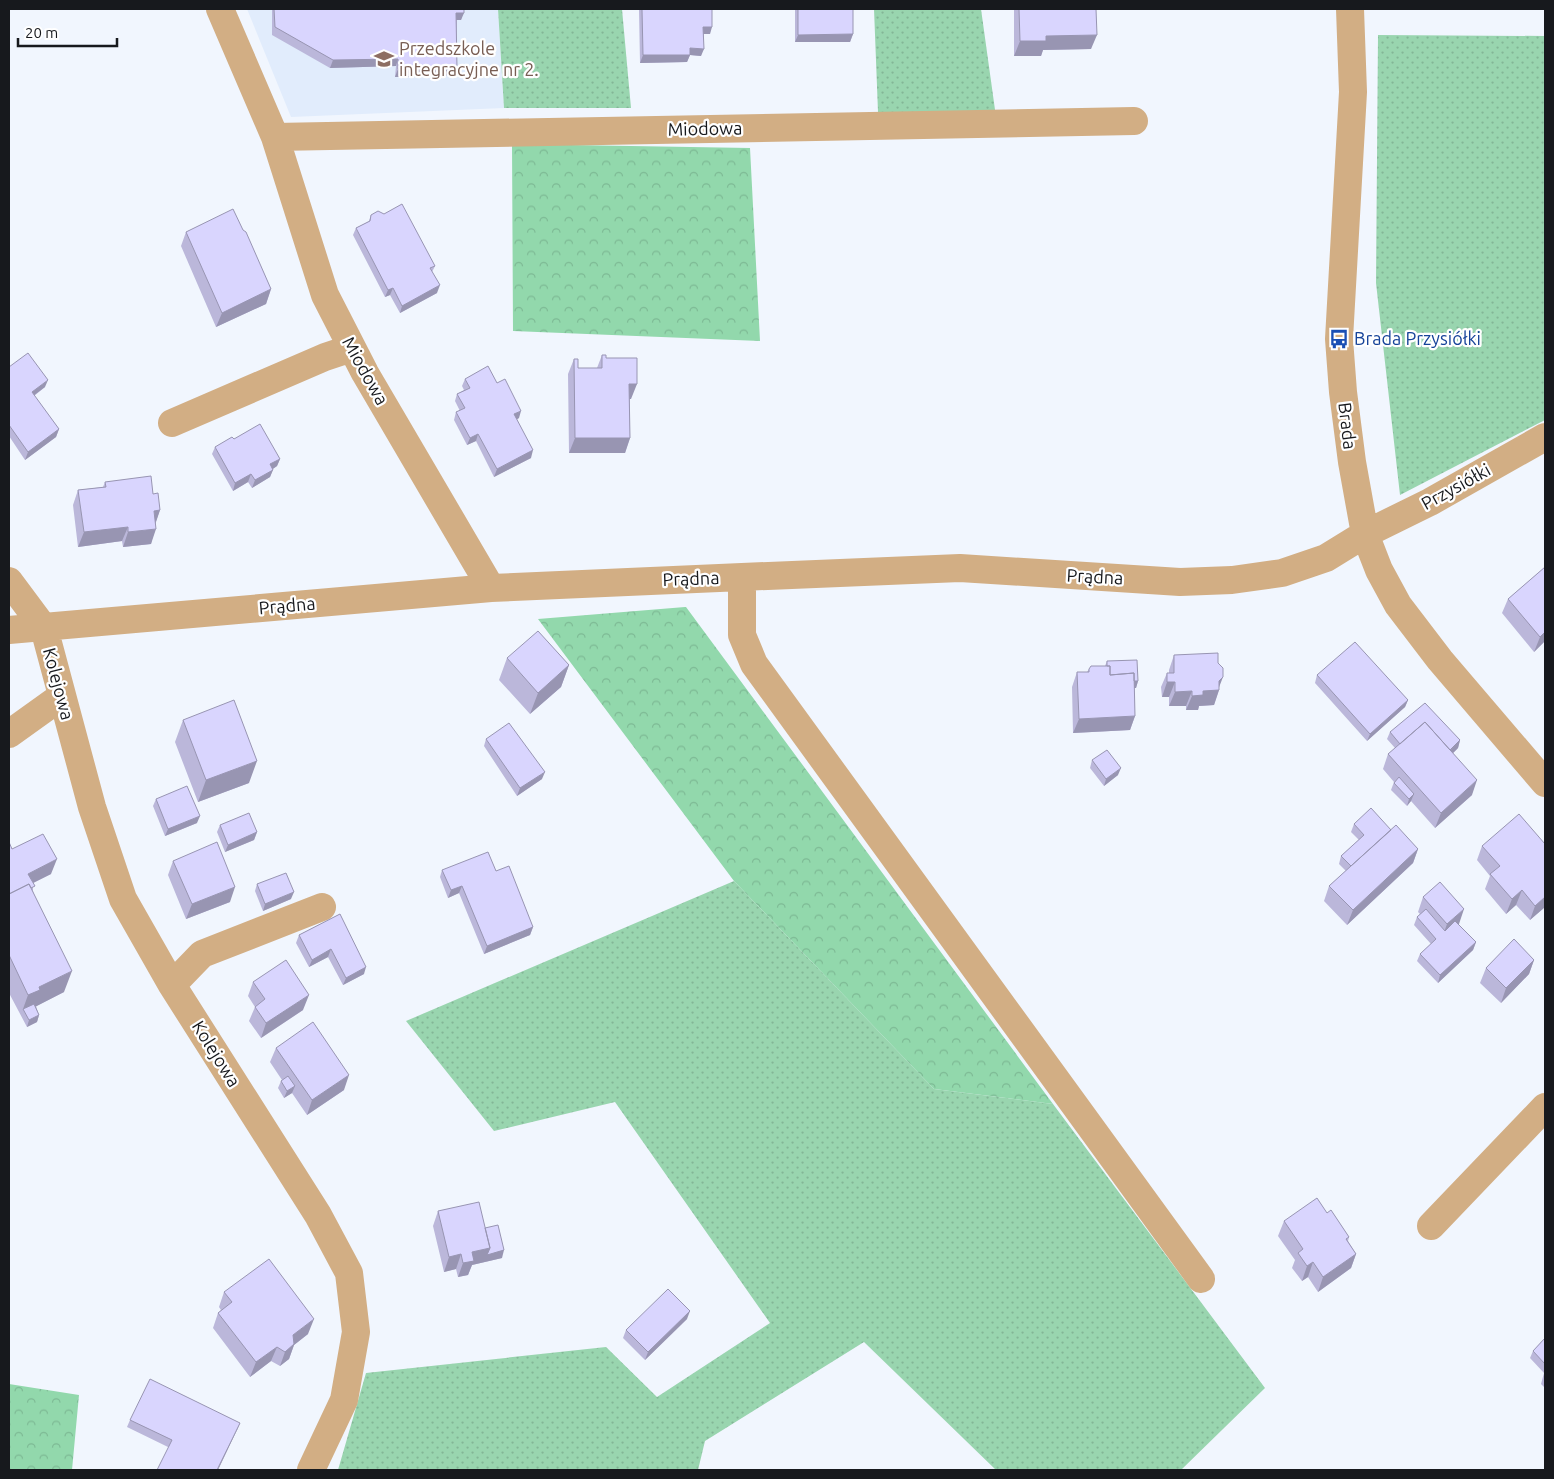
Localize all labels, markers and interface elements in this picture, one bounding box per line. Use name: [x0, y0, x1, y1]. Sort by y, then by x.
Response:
scale bar: [18, 15, 116, 47]
text: 20 m: [25, 24, 58, 41]
place label: Przedszkole integracyjne nr 2.: [399, 38, 539, 79]
school or university icon: Przedszkole integracyjne nr 2.: [373, 48, 395, 70]
street label: Miodowa: [667, 117, 743, 139]
bus stop icon: Brada Przysiółki: [1328, 328, 1350, 350]
place label: Brada Przysiółki: [1354, 328, 1481, 348]
street label: Miodowa: [339, 333, 393, 408]
street label: Brada: [1335, 401, 1361, 451]
street label: Przysiółki: [1418, 459, 1493, 513]
street label: Prądna: [1066, 565, 1124, 587]
street label: Prądna: [662, 567, 720, 589]
street label: Prądna: [258, 593, 316, 617]
street label: Kolejowa: [40, 645, 78, 722]
street label: Kolejowa: [189, 1017, 245, 1090]

